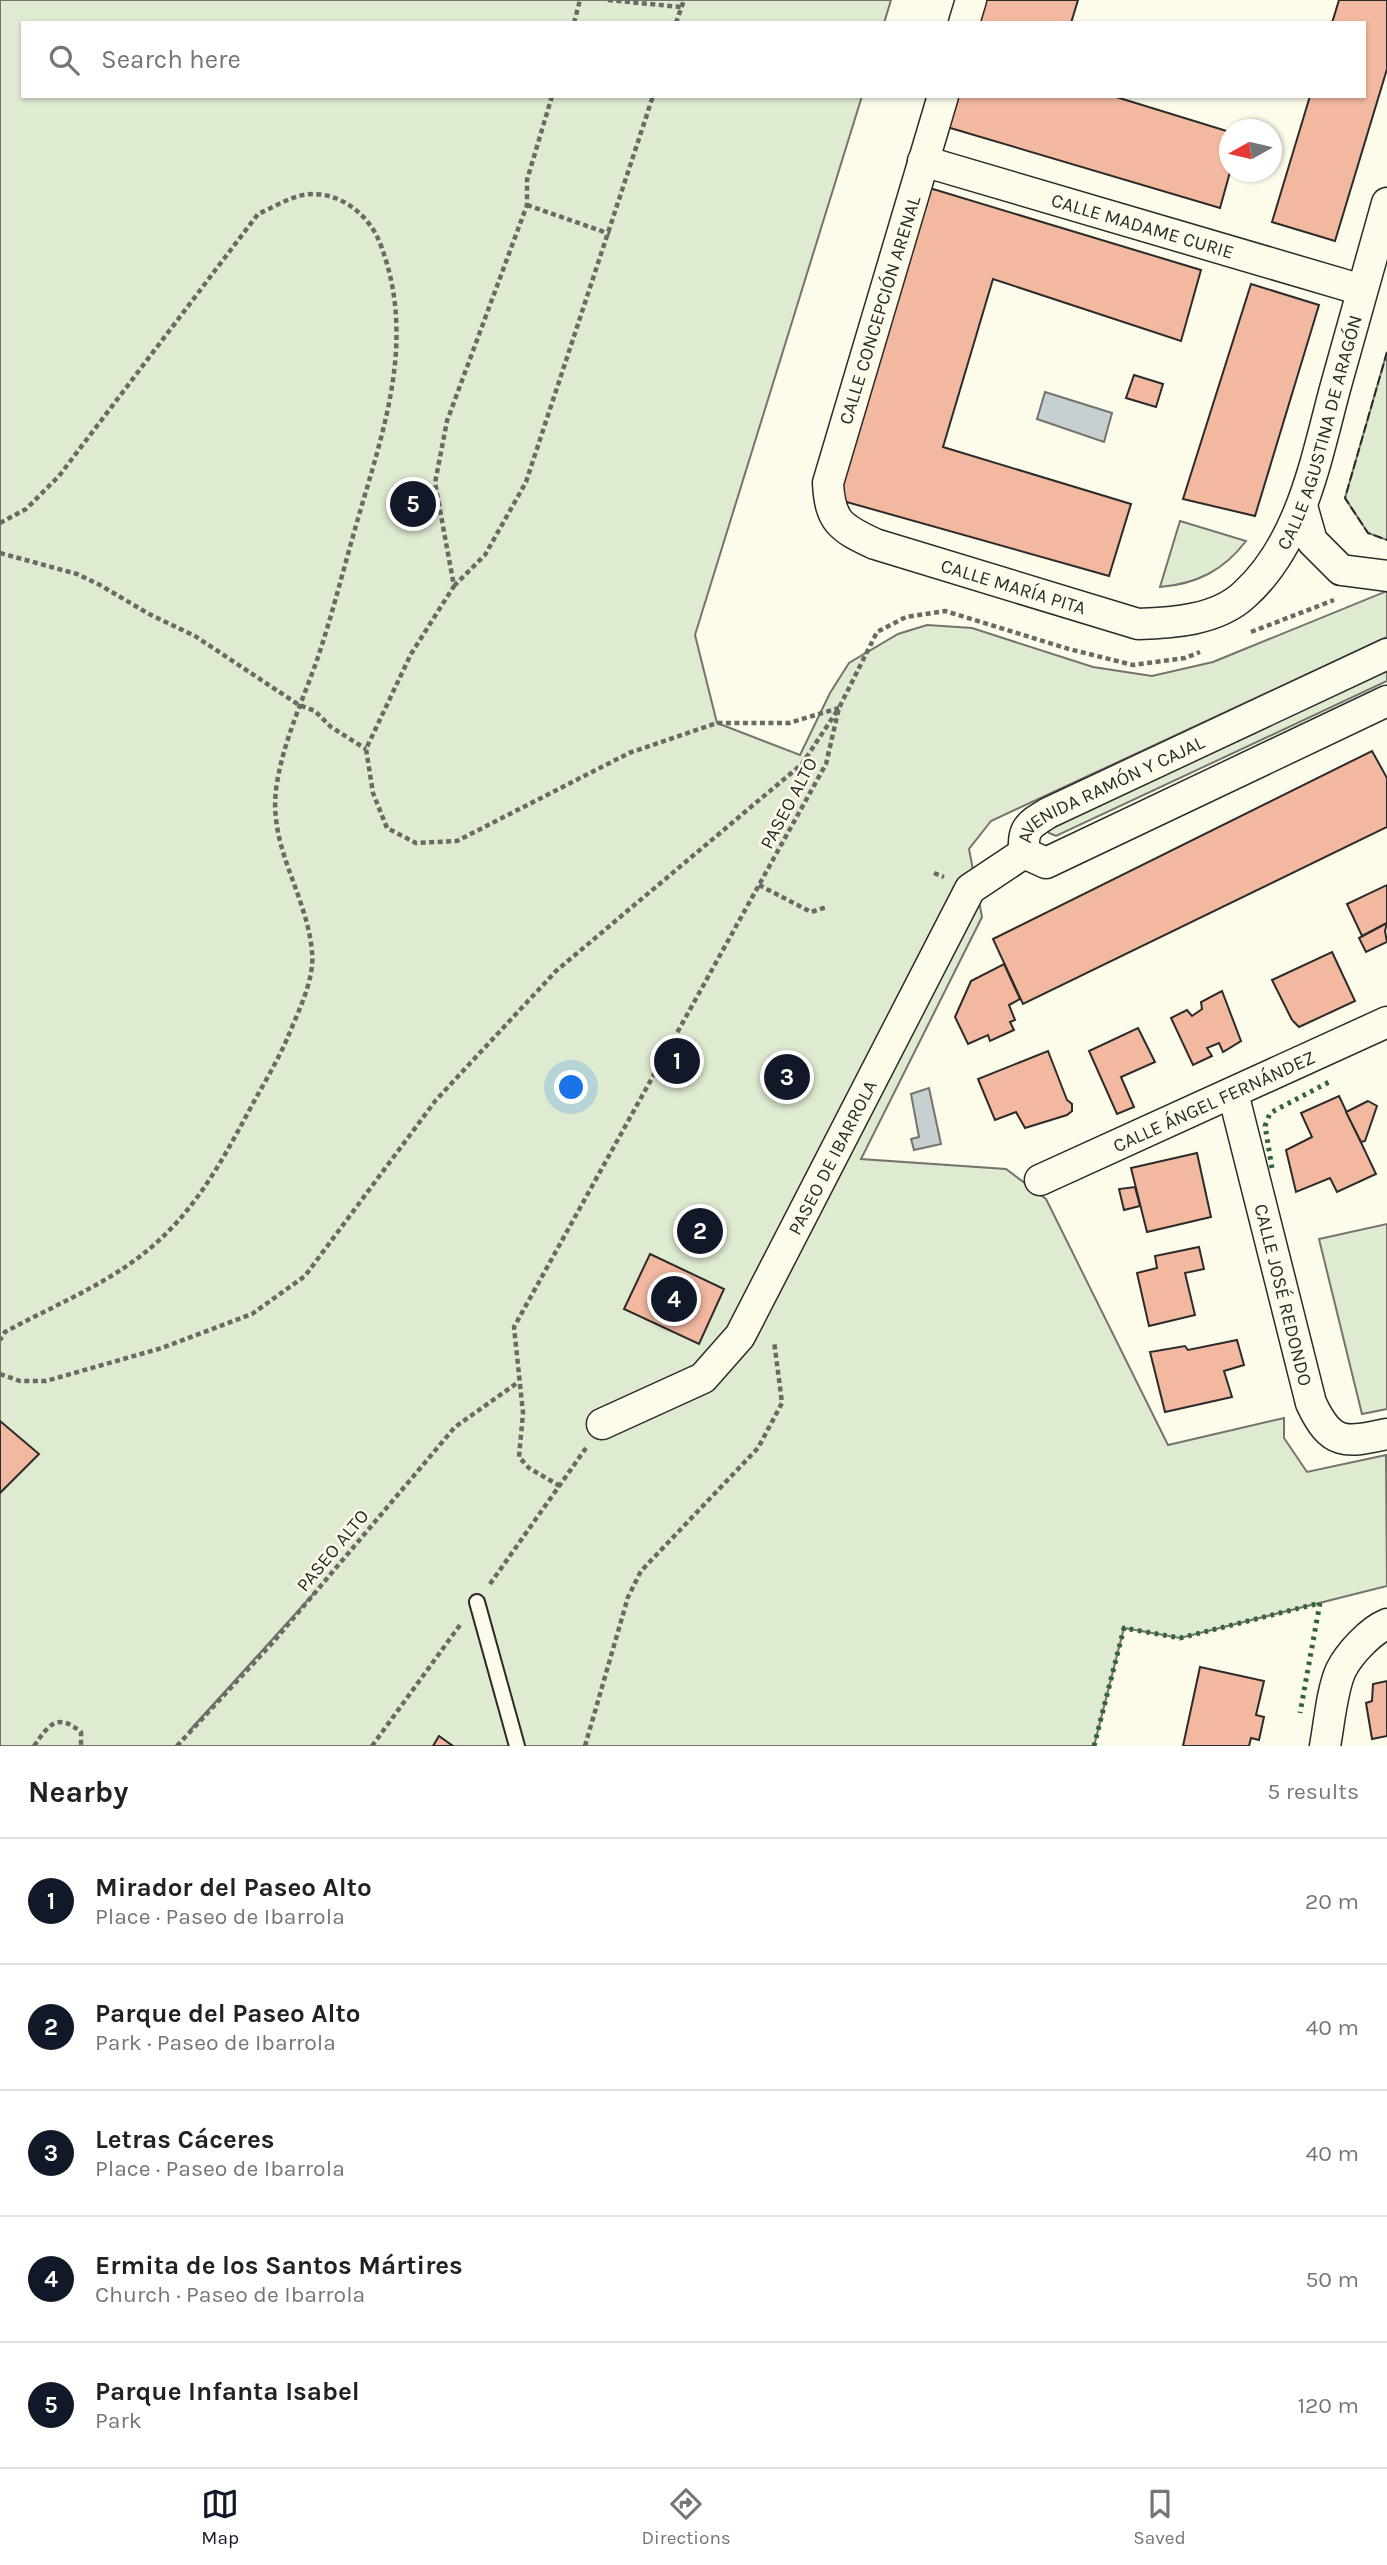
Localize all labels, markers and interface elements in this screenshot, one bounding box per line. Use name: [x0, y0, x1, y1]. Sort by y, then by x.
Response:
search box: [21, 21, 1366, 98]
icon: search: [45, 41, 83, 79]
text: Search here: [101, 44, 241, 75]
north arrow: [1219, 119, 1282, 182]
street label: CALLE MADAME CURIE: [1049, 189, 1236, 264]
street label: CALLE CONCEPCIÓN ARENAL: [834, 193, 925, 427]
street label: CALLE AGUSTINA DE ARAGÓN: [1273, 313, 1367, 554]
pin: 5: [390, 478, 436, 530]
street label: CALLE MARÍA PITA: [938, 555, 1088, 620]
street label: AVENIDA RAMÓN Y CAJAL: [1014, 731, 1208, 845]
street label: PASEO ALTO: [756, 754, 822, 853]
pin: 1: [654, 1035, 700, 1087]
street label: CALLE ÁNGEL FERNÁNDEZ: [1110, 1046, 1319, 1157]
pin: 3: [764, 1051, 810, 1103]
your location: [554, 1070, 588, 1104]
street label: PASEO DE IBARROLA: [784, 1077, 882, 1239]
street label: CALLE JOSÉ REDONDO: [1249, 1202, 1316, 1388]
pin: 2: [677, 1205, 723, 1257]
pin: 4: [651, 1273, 697, 1325]
street label: PASEO ALTO: [292, 1505, 373, 1596]
text: Nearby: [28, 1774, 128, 1810]
text: 5 results: [1267, 1778, 1359, 1805]
text: Mirador del Paseo Alto: [95, 1872, 372, 1903]
text: 1: [47, 1888, 55, 1915]
text: 20 m: [1305, 1888, 1359, 1915]
text: Place · Paseo de Ibarrola: [95, 1903, 345, 1930]
text: Parque del Paseo Alto: [95, 1998, 361, 2029]
text: 2: [44, 2014, 58, 2041]
text: 40 m: [1306, 2014, 1359, 2041]
text: Park · Paseo de Ibarrola: [95, 2029, 336, 2056]
text: Letras Cáceres: [95, 2124, 275, 2155]
text: 3: [44, 2140, 58, 2167]
text: 40 m: [1306, 2140, 1359, 2167]
text: Place · Paseo de Ibarrola: [95, 2155, 345, 2182]
text: Ermita de los Santos Mártires: [95, 2250, 463, 2281]
text: 4: [44, 2266, 58, 2293]
text: 50 m: [1305, 2266, 1359, 2293]
text: Church · Paseo de Ibarrola: [95, 2281, 365, 2308]
text: Parque Infanta Isabel: [95, 2376, 360, 2407]
text: 5: [44, 2392, 58, 2419]
text: 120 m: [1297, 2392, 1359, 2419]
text: Park: [95, 2407, 142, 2434]
tab: Map: [201, 2485, 239, 2549]
tab: Directions: [642, 2485, 731, 2549]
tab: Saved: [1133, 2485, 1186, 2549]

